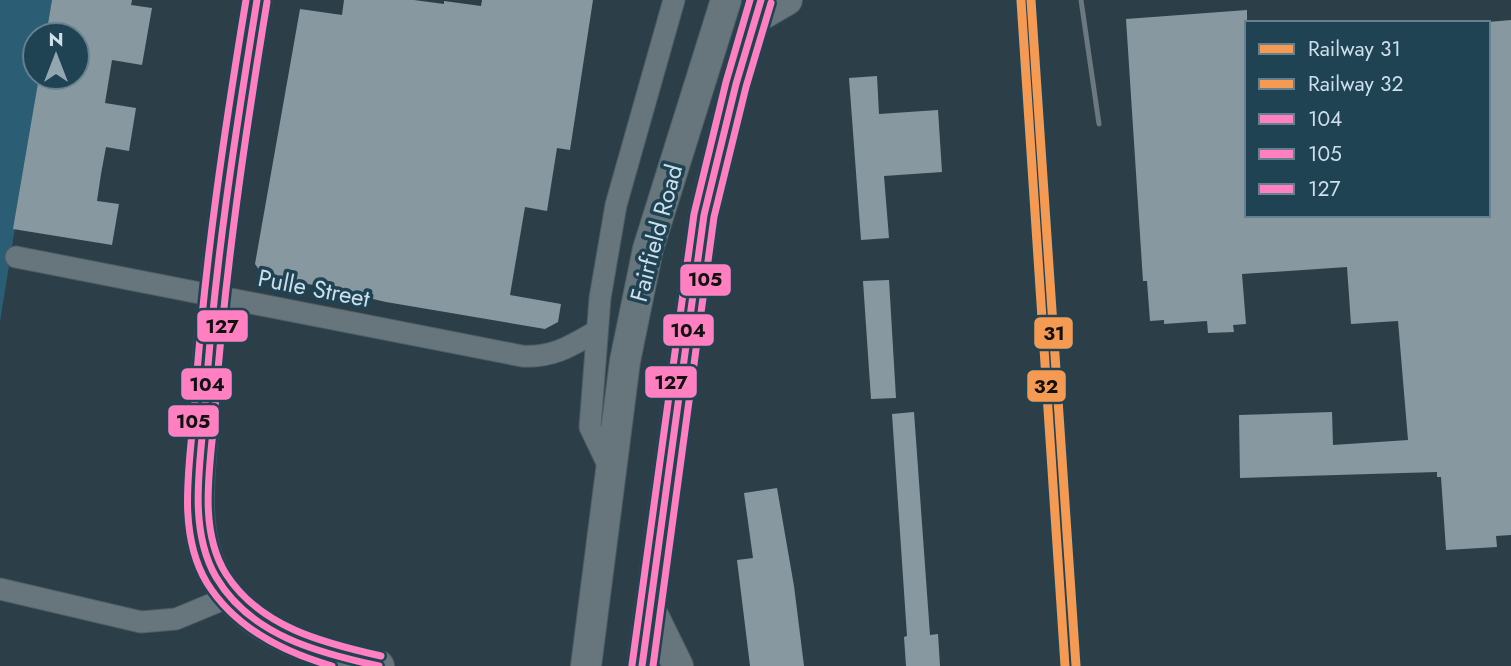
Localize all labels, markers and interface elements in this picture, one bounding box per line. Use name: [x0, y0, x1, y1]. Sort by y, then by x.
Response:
north arrow: [21, 21, 91, 91]
legend: [1245, 21, 1490, 217]
text: N: [48, 26, 64, 53]
text: Railway 31: [1308, 34, 1401, 64]
text: Railway 32: [1308, 69, 1403, 99]
text: 104: [1308, 104, 1342, 134]
text: 105: [1308, 139, 1342, 169]
street label: Fairfield Road: [621, 160, 691, 306]
text: 127: [1308, 174, 1340, 204]
street label: Pulle Street: [255, 260, 373, 316]
line badge: 105: [679, 263, 732, 297]
text: 105: [688, 266, 722, 293]
line badge: 127: [196, 309, 249, 343]
text: 127: [205, 313, 239, 340]
line badge: 104: [662, 313, 715, 347]
line badge: 31: [1033, 316, 1074, 350]
text: 104: [670, 317, 706, 344]
text: 31: [1043, 320, 1065, 347]
line badge: 127: [644, 365, 698, 399]
line badge: 104: [180, 367, 233, 401]
text: 127: [654, 369, 688, 396]
line badge: 32: [1026, 369, 1067, 403]
text: 104: [189, 371, 225, 398]
text: 32: [1034, 373, 1058, 400]
line badge: 105: [167, 404, 220, 438]
text: 105: [176, 408, 210, 435]

